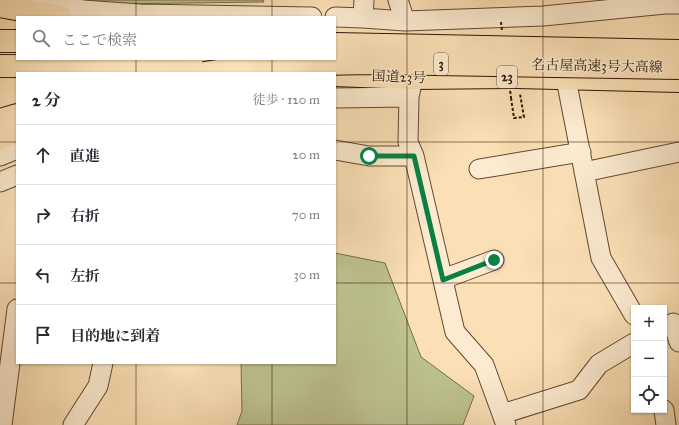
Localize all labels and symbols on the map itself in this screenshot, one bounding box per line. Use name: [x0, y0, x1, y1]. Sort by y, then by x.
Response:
road number: 3: [434, 53, 448, 75]
street label: 名古屋高速3号大高線: [531, 56, 663, 76]
road number: 23: [497, 66, 517, 88]
street label: 国道23号: [371, 68, 427, 86]
route start: [360, 147, 378, 165]
route end: [485, 251, 503, 269]

